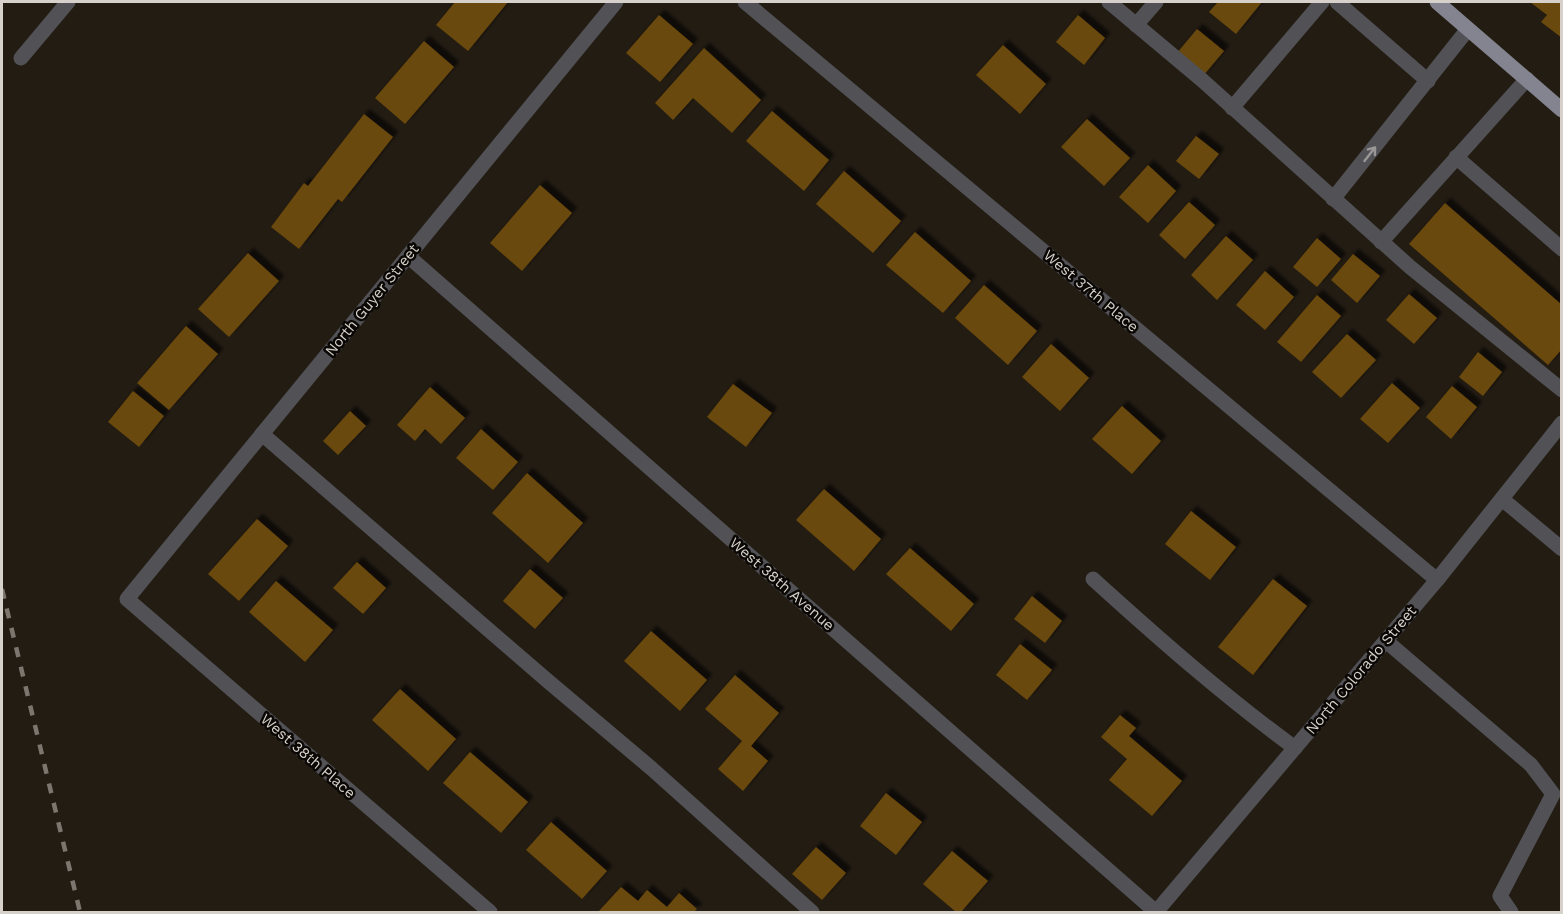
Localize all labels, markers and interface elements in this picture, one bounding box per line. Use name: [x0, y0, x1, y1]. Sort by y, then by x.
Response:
one-way arrow: [1363, 146, 1376, 162]
street label: North Guyer Street: [321, 240, 423, 360]
street label: West 37th Place: [1040, 246, 1142, 336]
street label: West 38th Avenue: [726, 534, 838, 634]
street label: North Colorado Street: [1302, 602, 1420, 738]
street label: West 38th Place: [257, 710, 359, 802]

